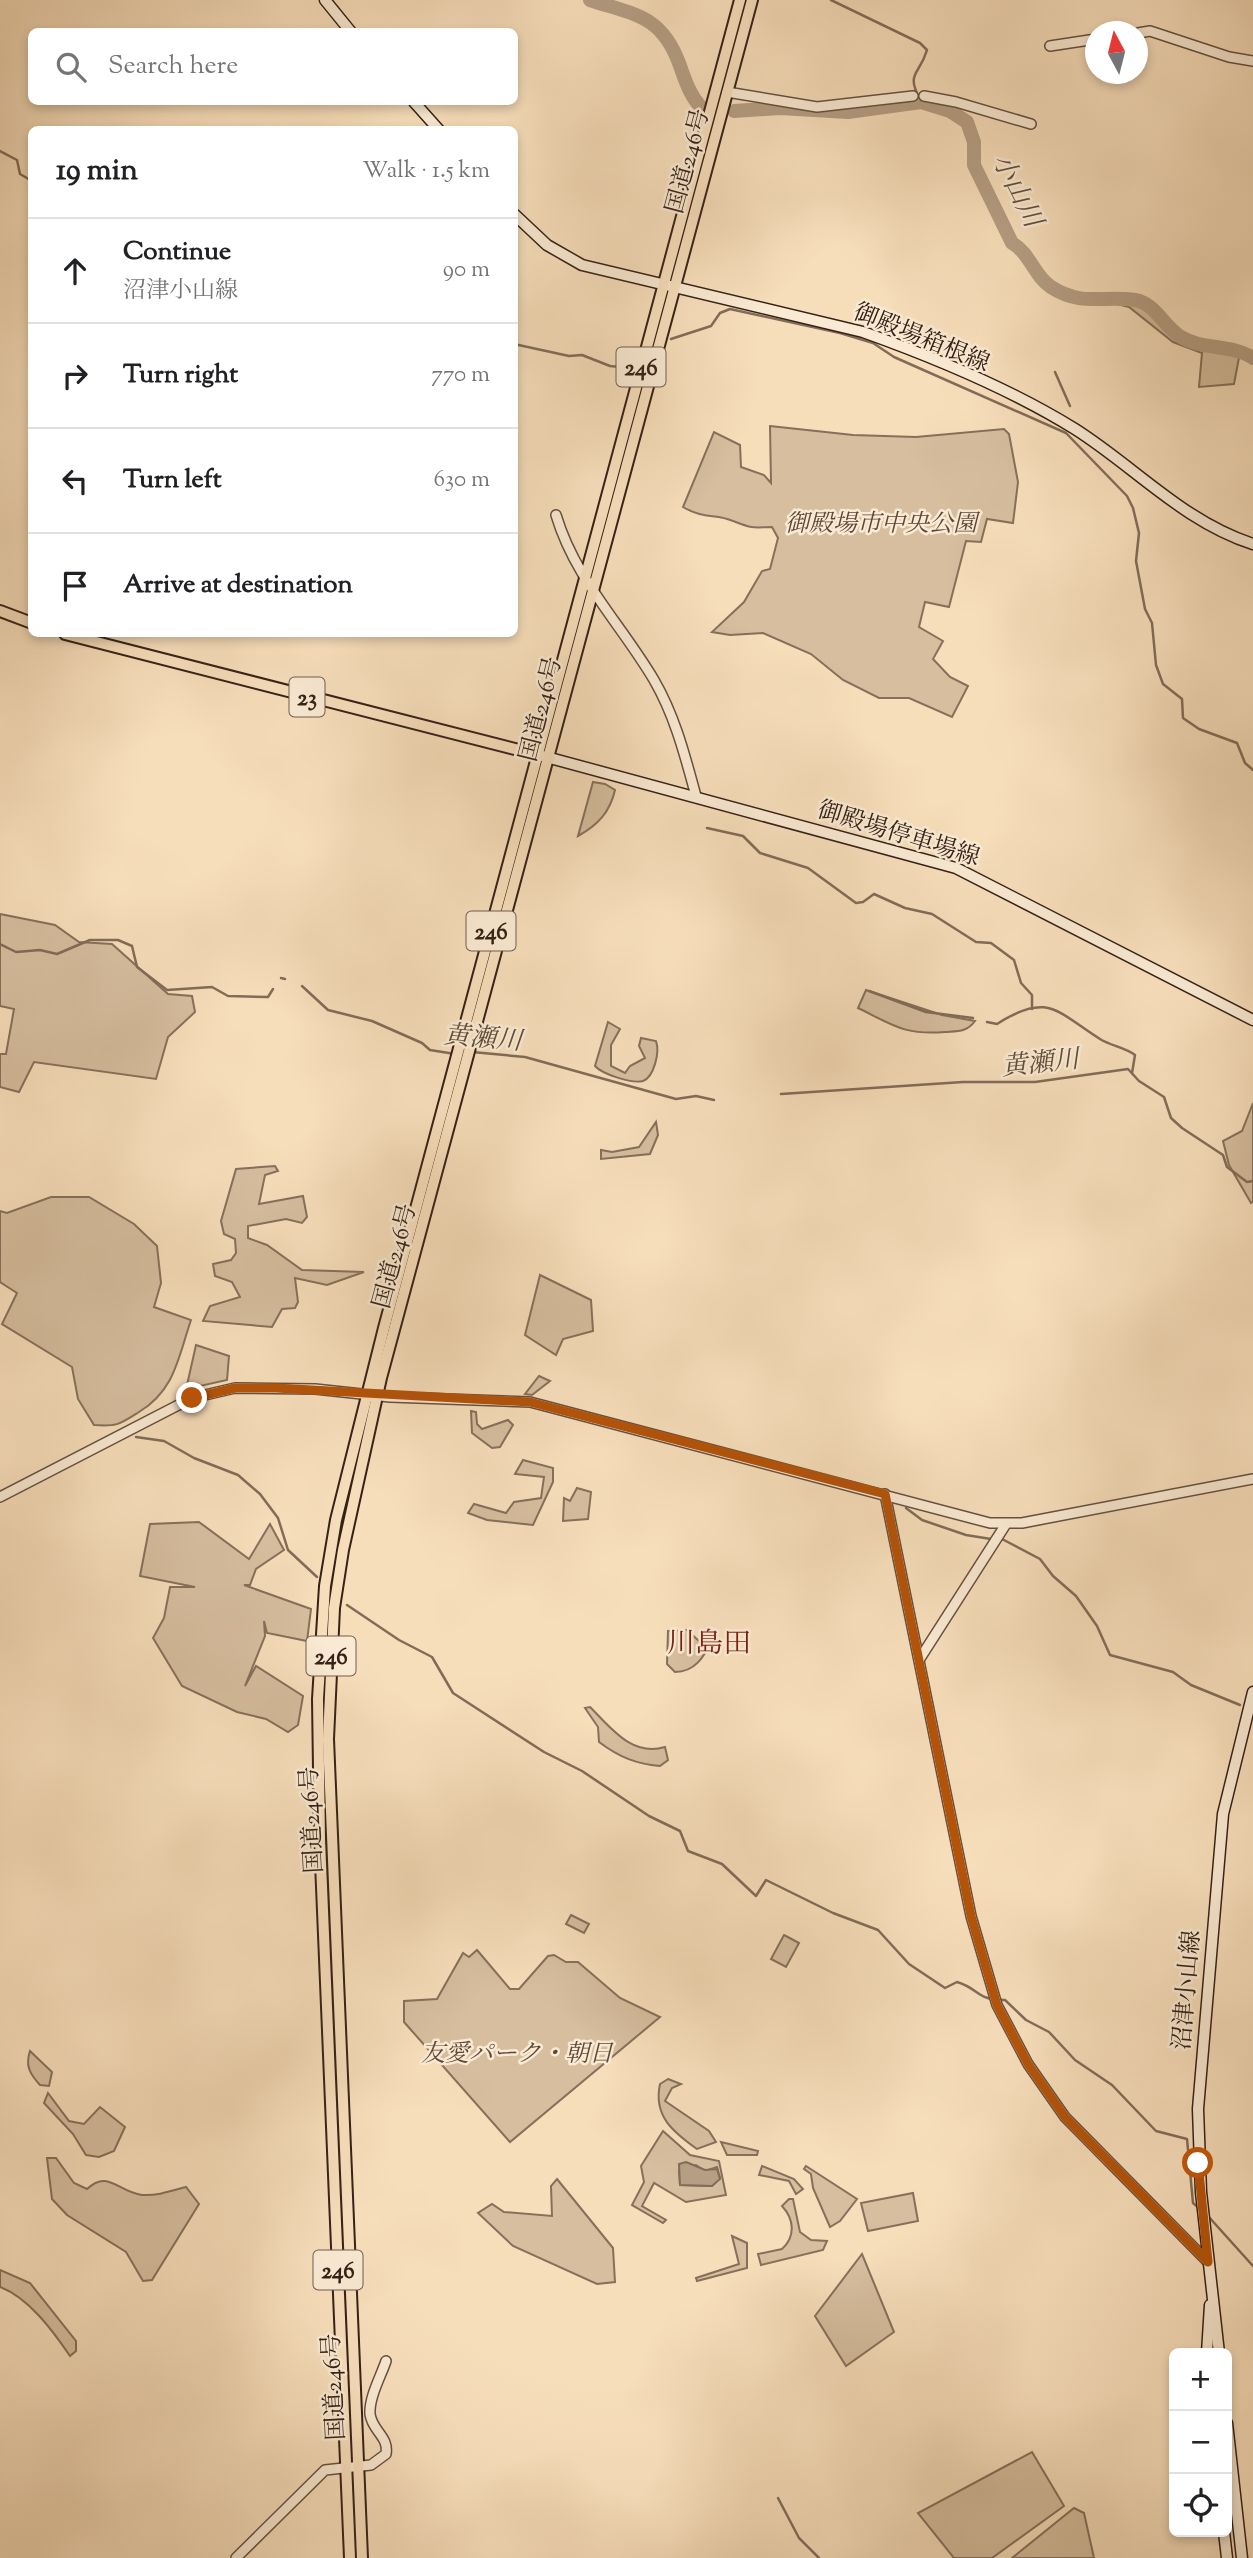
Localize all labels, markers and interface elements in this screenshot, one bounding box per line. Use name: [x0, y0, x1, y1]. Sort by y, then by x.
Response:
north arrow: [1085, 21, 1148, 84]
search box: [28, 28, 518, 105]
icon: search: [52, 48, 90, 86]
text: Search here: [108, 48, 238, 85]
street label: 国道246号: [659, 105, 719, 218]
water label: 小山川: [982, 148, 1051, 237]
text: 19 min: [56, 150, 138, 193]
text: Walk · 1.5 km: [362, 155, 490, 188]
text: Continue: [123, 234, 231, 271]
icon: ahead: [56, 252, 94, 290]
text: 90 m: [443, 254, 490, 287]
text: 沼津小山線: [123, 275, 238, 308]
street label: 御殿場箱根線: [848, 296, 994, 382]
road number: 246: [616, 348, 666, 386]
icon: right: [56, 357, 94, 395]
text: Turn right: [123, 357, 238, 394]
text: 770 m: [431, 359, 490, 392]
icon: left: [56, 462, 94, 500]
text: Turn left: [123, 462, 222, 499]
text: 630 m: [433, 464, 490, 497]
park label: 御殿場市中央公園: [785, 508, 981, 542]
icon: arrive: [56, 567, 94, 605]
text: Arrive at destination: [123, 567, 353, 604]
street label: 国道246号: [512, 653, 571, 766]
road number: 23: [290, 678, 324, 716]
street label: 御殿場停車場線: [813, 794, 984, 876]
road number: 246: [466, 912, 516, 950]
water label: 黄瀬川: [442, 1018, 526, 1062]
water label: 黄瀬川: [1000, 1042, 1084, 1087]
street label: 国道246号: [366, 1200, 426, 1313]
route end: [176, 1382, 207, 1413]
district label: 川島田: [667, 1625, 751, 1665]
road number: 246: [306, 1637, 356, 1676]
street label: 国道246号: [293, 1766, 333, 1874]
street label: 沼津小山線: [1166, 1929, 1210, 2051]
park label: 友愛パーク・朝日: [421, 2038, 614, 2072]
route start: [1182, 2147, 1213, 2178]
road number: 246: [314, 2250, 362, 2290]
street label: 国道246号: [315, 2333, 355, 2441]
map controls: [1169, 2348, 1232, 2537]
button: +: [1169, 2348, 1232, 2411]
button: −: [1169, 2411, 1232, 2474]
button: locate: [1169, 2474, 1232, 2537]

